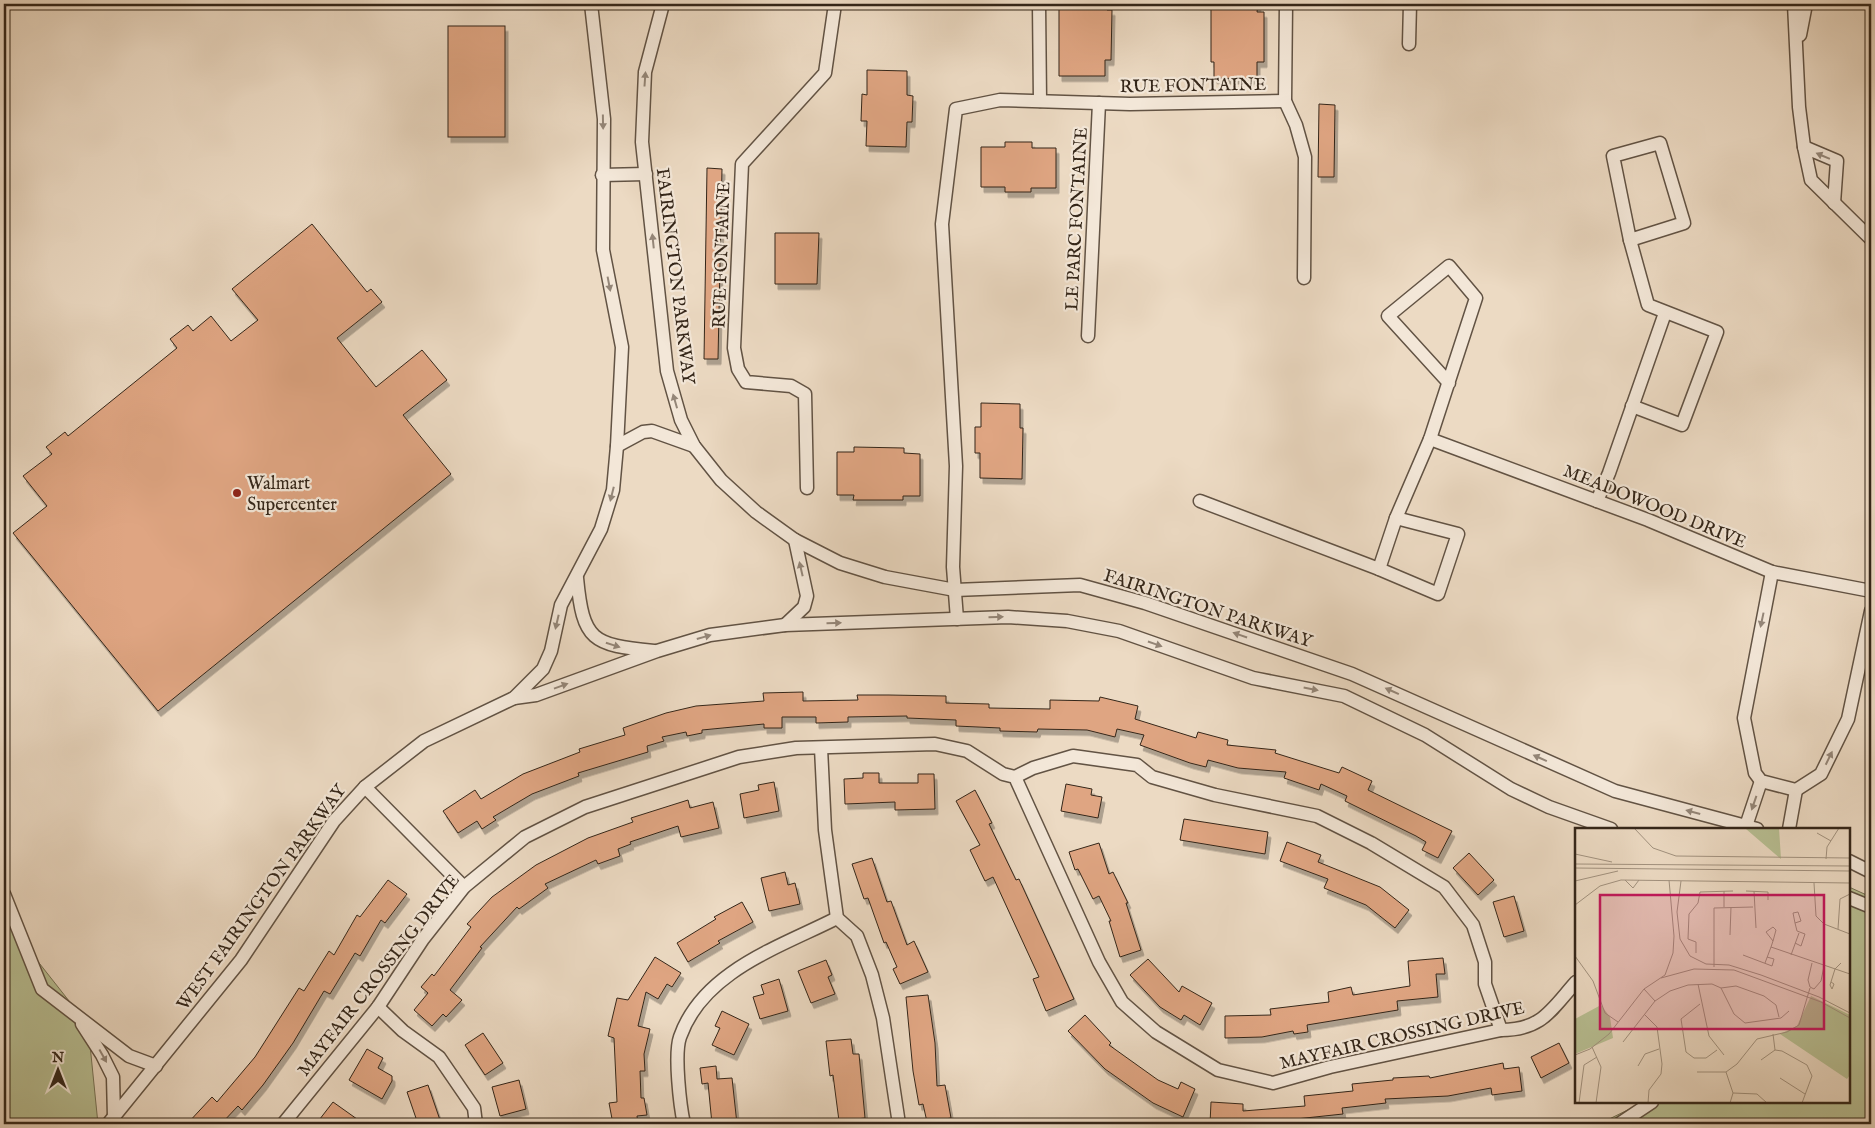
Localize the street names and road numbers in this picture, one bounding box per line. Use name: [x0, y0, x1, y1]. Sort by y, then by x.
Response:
street label: RUE FONTAINE: [1119, 74, 1267, 99]
street label: LE PARC FONTAINE: [1061, 127, 1094, 311]
street label: FAIRINGTON PARKWAY: [650, 167, 699, 387]
street label: RUE FONTAINE: [708, 181, 737, 329]
street label: MEADOWOOD DRIVE: [1559, 460, 1749, 555]
street label: FAIRINGTON PARKWAY: [1100, 565, 1315, 654]
street label: WEST FAIRINGTON PARKWAY: [172, 780, 352, 1015]
street label: MAYFAIR CROSSING DRIVE: [293, 870, 465, 1082]
street label: MAYFAIR CROSSING DRIVE: [1278, 997, 1527, 1076]

